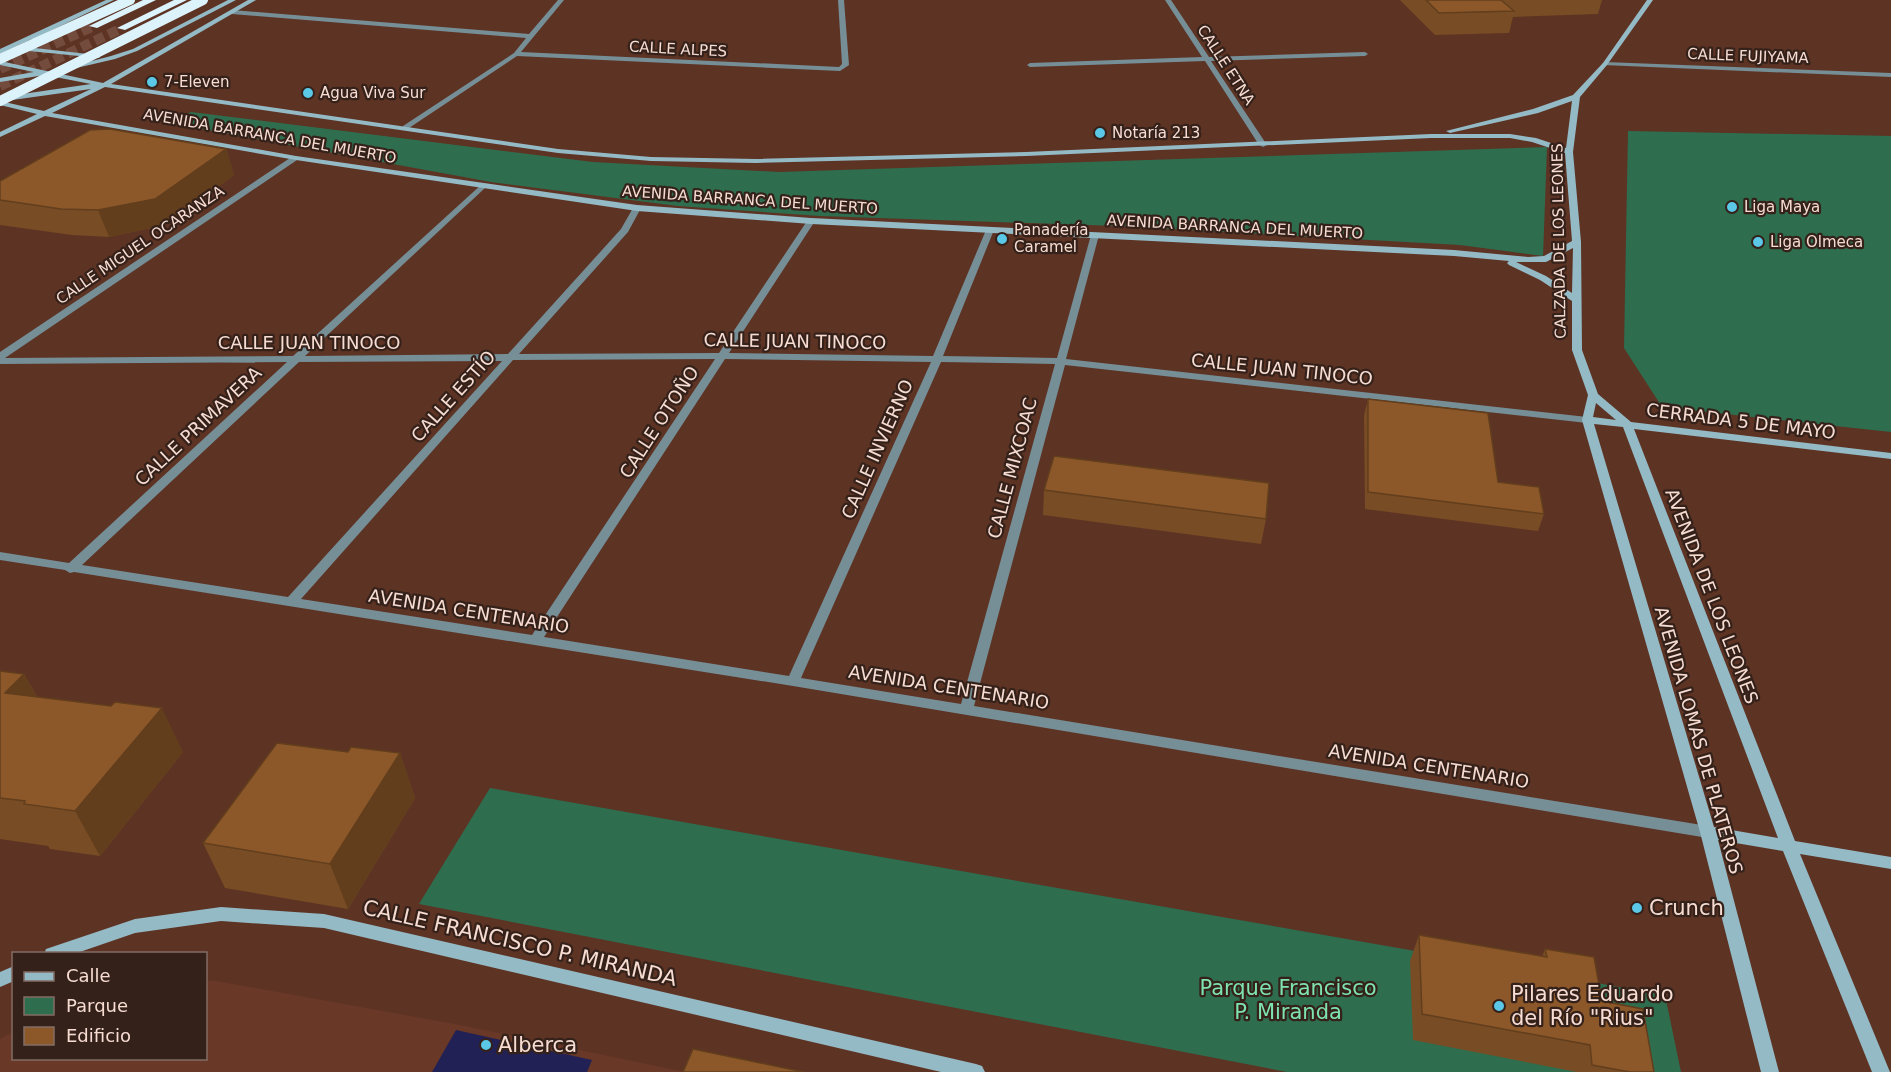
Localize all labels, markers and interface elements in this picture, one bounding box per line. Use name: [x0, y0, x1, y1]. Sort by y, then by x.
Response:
street label: CALLE ETNA: [1193, 22, 1259, 109]
street label: CALLE ALPES: [628, 37, 728, 61]
street label: CALLE FUJIYAMA: [1687, 45, 1810, 67]
place label: 7-Eleven: [164, 73, 229, 91]
marker: 7-Eleven: [145, 75, 159, 89]
place label: Agua Viva Sur: [320, 84, 426, 102]
marker: Agua Viva Sur: [301, 86, 315, 100]
street label: AVENIDA BARRANCA DEL MUERTO: [142, 105, 398, 167]
place label: Notaría 213: [1112, 124, 1200, 142]
marker: Notaría 213: [1093, 126, 1107, 140]
street label: CALZADA DE LOS LEONES: [1548, 143, 1570, 339]
street label: CALLE MIGUEL OCARANZA: [53, 182, 228, 308]
street label: AVENIDA BARRANCA DEL MUERTO: [621, 182, 879, 218]
place label: Liga Maya: [1744, 198, 1820, 216]
marker: Liga Maya: [1725, 200, 1739, 214]
street label: AVENIDA BARRANCA DEL MUERTO: [1106, 211, 1364, 243]
place label: Panadería Caramel: [1014, 221, 1089, 256]
marker: Panadería Caramel: [995, 232, 1009, 246]
place label: Liga Olmeca: [1770, 233, 1863, 251]
marker: Liga Olmeca: [1751, 235, 1765, 249]
street label: CALLE JUAN TINOCO: [703, 329, 887, 353]
street label: CALLE JUAN TINOCO: [218, 332, 400, 353]
street label: CALLE ESTÍO: [407, 346, 499, 446]
street label: CALLE JUAN TINOCO: [1190, 349, 1374, 389]
street label: CALLE PRIMAVERA: [130, 362, 266, 490]
street label: CALLE OTOÑO: [615, 362, 703, 482]
street label: CALLE INVIERNO: [837, 376, 917, 522]
street label: CALLE MIXCOAC: [983, 395, 1041, 541]
street label: CERRADA 5 DE MAYO: [1645, 399, 1837, 443]
street label: AVENIDA DE LOS LEONES: [1661, 485, 1763, 707]
street label: AVENIDA CENTENARIO: [367, 585, 571, 637]
street label: AVENIDA LOMAS DE PLATEROS: [1651, 604, 1747, 876]
street label: AVENIDA CENTENARIO: [847, 661, 1051, 713]
street label: AVENIDA CENTENARIO: [1327, 740, 1531, 792]
street label: CALLE FRANCISCO P. MIRANDA: [361, 895, 680, 991]
place label: Crunch: [1649, 896, 1724, 920]
marker: Crunch: [1630, 901, 1644, 915]
legend: [12, 952, 207, 1060]
text: Calle: [66, 965, 111, 986]
park label: Parque Francisco P. Miranda: [1199, 976, 1377, 1024]
place label: Pilares Eduardo del Río "Rius": [1511, 982, 1674, 1030]
text: Parque: [66, 995, 128, 1016]
marker: Pilares Eduardo del Río "Rius": [1492, 999, 1506, 1013]
text: Edificio: [66, 1025, 131, 1046]
place label: Alberca: [498, 1033, 577, 1057]
marker: Alberca: [479, 1038, 493, 1052]

